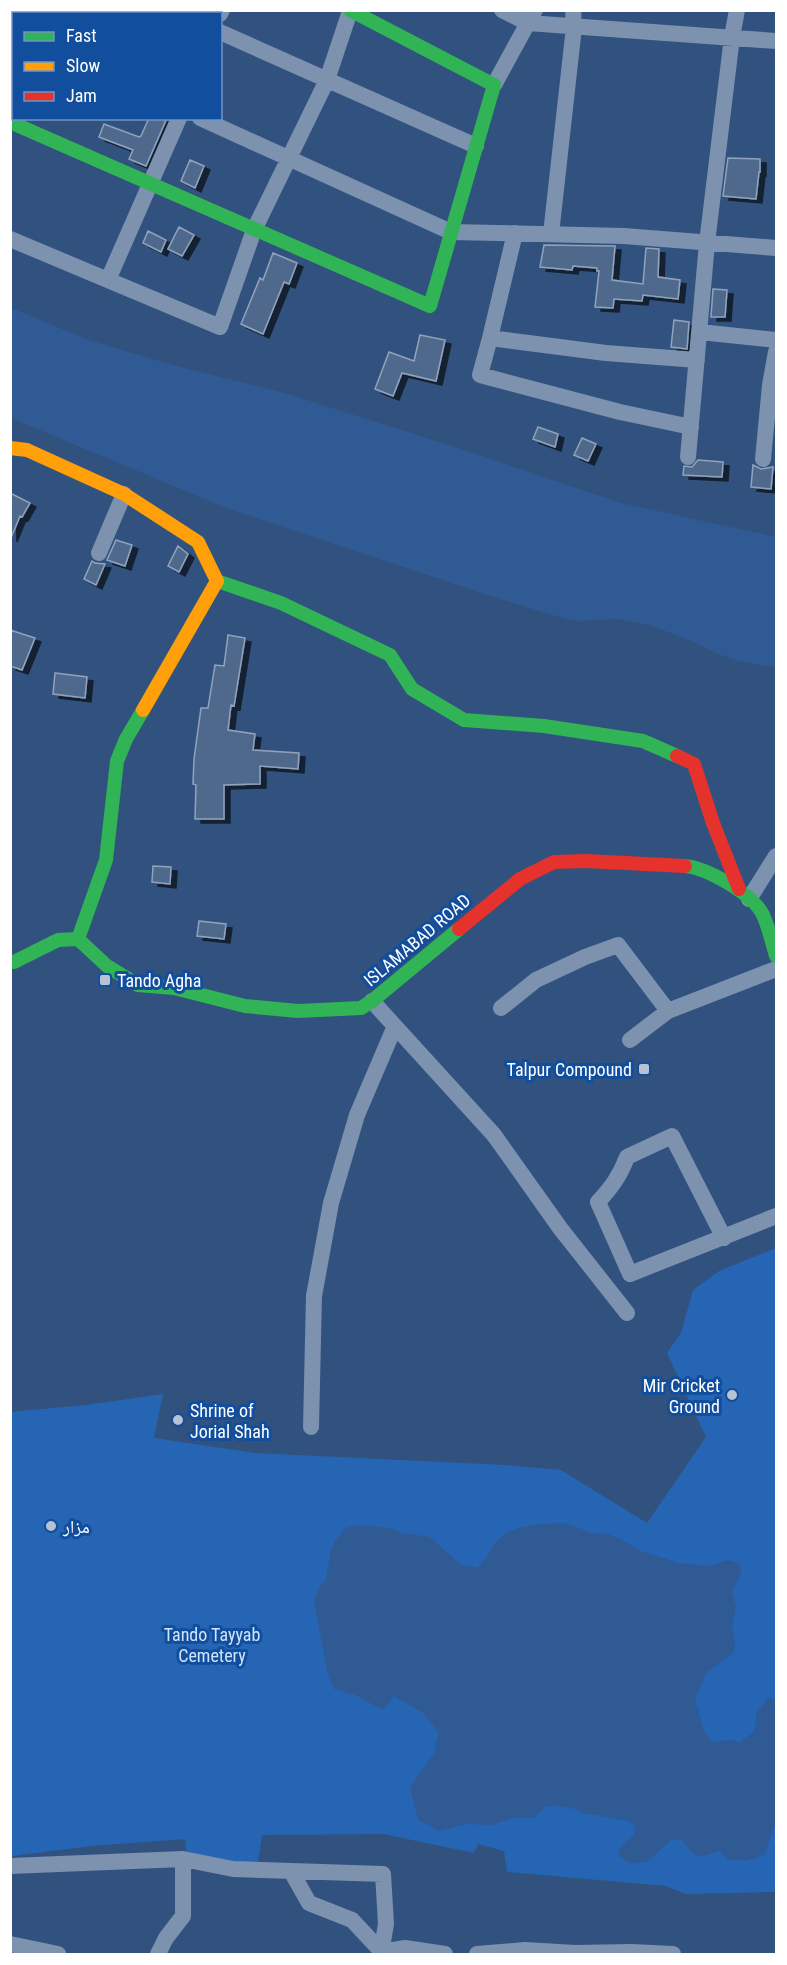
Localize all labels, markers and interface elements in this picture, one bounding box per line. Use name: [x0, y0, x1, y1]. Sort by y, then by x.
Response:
legend: [12, 12, 222, 120]
text: Fast: [66, 25, 97, 46]
text: Slow: [66, 55, 101, 76]
text: Jam: [66, 85, 97, 106]
street label: ISLAMABAD ROAD: [359, 889, 475, 991]
place label: Tando Agha: [117, 970, 201, 991]
marker: Tando Agha: [98, 973, 112, 987]
place label: Talpur Compound: [507, 1059, 632, 1080]
marker: Talpur Compound: [637, 1062, 651, 1076]
place label: Mir Cricket Ground: [643, 1375, 720, 1417]
marker: Mir Cricket Ground: [725, 1388, 739, 1402]
place label: Shrine of Jorial Shah: [190, 1400, 270, 1442]
marker: Shrine of Jorial Shah: [171, 1413, 185, 1427]
place label: مزار: [62, 1516, 90, 1537]
marker: مزار: [44, 1519, 58, 1533]
park label: Tando Tayyab Cemetery: [164, 1624, 260, 1666]

